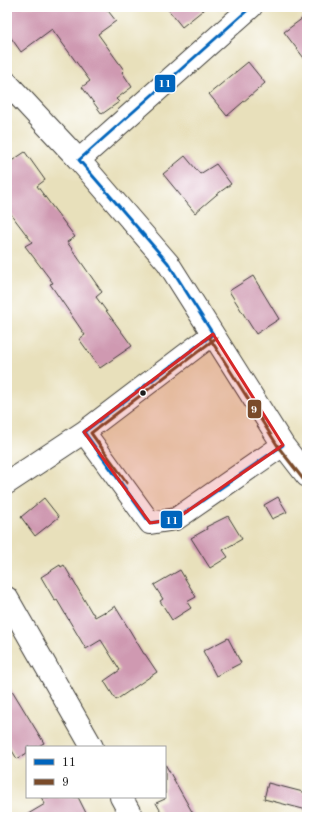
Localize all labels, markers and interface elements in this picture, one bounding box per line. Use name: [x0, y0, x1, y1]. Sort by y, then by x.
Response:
line badge: 11: [154, 74, 176, 93]
text: 11: [159, 79, 171, 90]
unlabelled marker: [138, 388, 148, 398]
line badge: 9: [247, 399, 262, 419]
text: 9: [251, 405, 257, 416]
line badge: 11: [160, 510, 183, 529]
text: 11: [166, 516, 178, 527]
legend: [26, 746, 166, 798]
text: 11: [62, 757, 76, 769]
text: 9: [62, 777, 69, 789]

